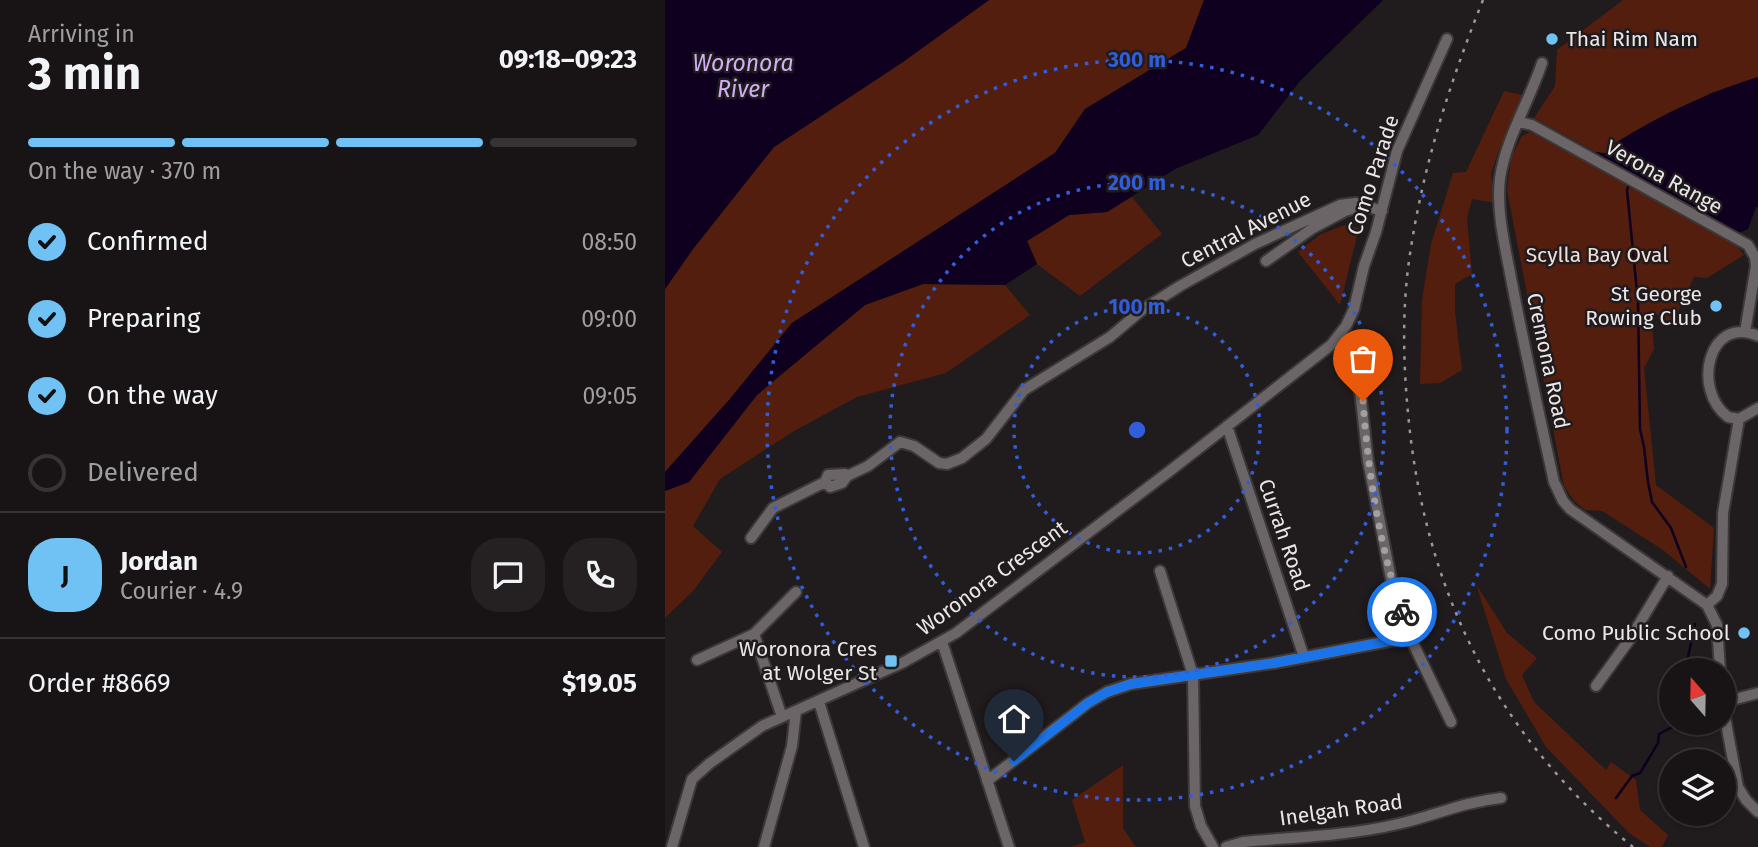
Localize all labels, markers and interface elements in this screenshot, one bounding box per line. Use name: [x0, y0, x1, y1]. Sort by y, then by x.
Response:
text: Arriving in: [28, 20, 135, 48]
place label: Thai Rim Nam: [1566, 26, 1698, 52]
marker: Thai Rim Nam: [1544, 31, 1560, 47]
text: 09:18–09:23: [499, 44, 637, 75]
text: 3 min: [28, 46, 141, 101]
text: 300 m: [1107, 47, 1166, 73]
water label: Woronora River: [692, 49, 794, 103]
street label: Como Parade: [1341, 112, 1405, 238]
street label: Verona Range: [1601, 134, 1727, 220]
text: On the way · 370 m: [28, 157, 221, 185]
text: 200 m: [1108, 170, 1166, 196]
street label: Central Avenue: [1177, 186, 1315, 274]
icon: check: [28, 223, 66, 261]
text: Confirmed: [87, 226, 208, 257]
text: 08:50: [582, 228, 637, 256]
park label: Scylla Bay Oval: [1526, 242, 1668, 268]
place label: St George Rowing Club: [1585, 281, 1702, 331]
street label: Cremona Road: [1521, 291, 1575, 431]
text: 100 m: [1108, 294, 1166, 320]
marker: St George Rowing Club: [1708, 298, 1724, 314]
icon: check: [28, 300, 66, 338]
text: Preparing: [87, 303, 200, 334]
text: 09:00: [581, 305, 637, 333]
pin: [1333, 329, 1393, 401]
icon: bag: [1344, 340, 1382, 378]
icon: check: [28, 377, 66, 415]
text: On the way: [87, 380, 218, 411]
text: 09:05: [582, 382, 637, 410]
centre of rings: [1125, 418, 1149, 442]
text: Delivered: [87, 457, 199, 488]
street label: Currah Road: [1253, 476, 1315, 594]
street label: Woronora Crescent: [912, 515, 1072, 641]
button: chat: [471, 538, 545, 612]
button: phone: [563, 538, 637, 612]
text: Jordan: [120, 546, 198, 577]
text: J: [61, 560, 69, 591]
text: Courier · 4.9: [120, 577, 243, 605]
courier: [1367, 577, 1437, 647]
icon: bike: [1383, 593, 1421, 631]
place label: Como Public School: [1542, 620, 1730, 646]
marker: Como Public School: [1736, 625, 1752, 641]
place label: Woronora Cres at Wolger St: [739, 636, 877, 686]
marker: Woronora Cres at Wolger St: [883, 653, 899, 669]
north arrow: [1659, 658, 1736, 735]
map controls: [1659, 658, 1736, 826]
text: Order #8669: [28, 668, 171, 699]
text: $19.05: [562, 668, 637, 699]
pin: [984, 689, 1044, 761]
icon: home: [995, 700, 1033, 738]
button: layers: [1659, 749, 1736, 826]
street label: Inelgah Road: [1278, 788, 1404, 832]

